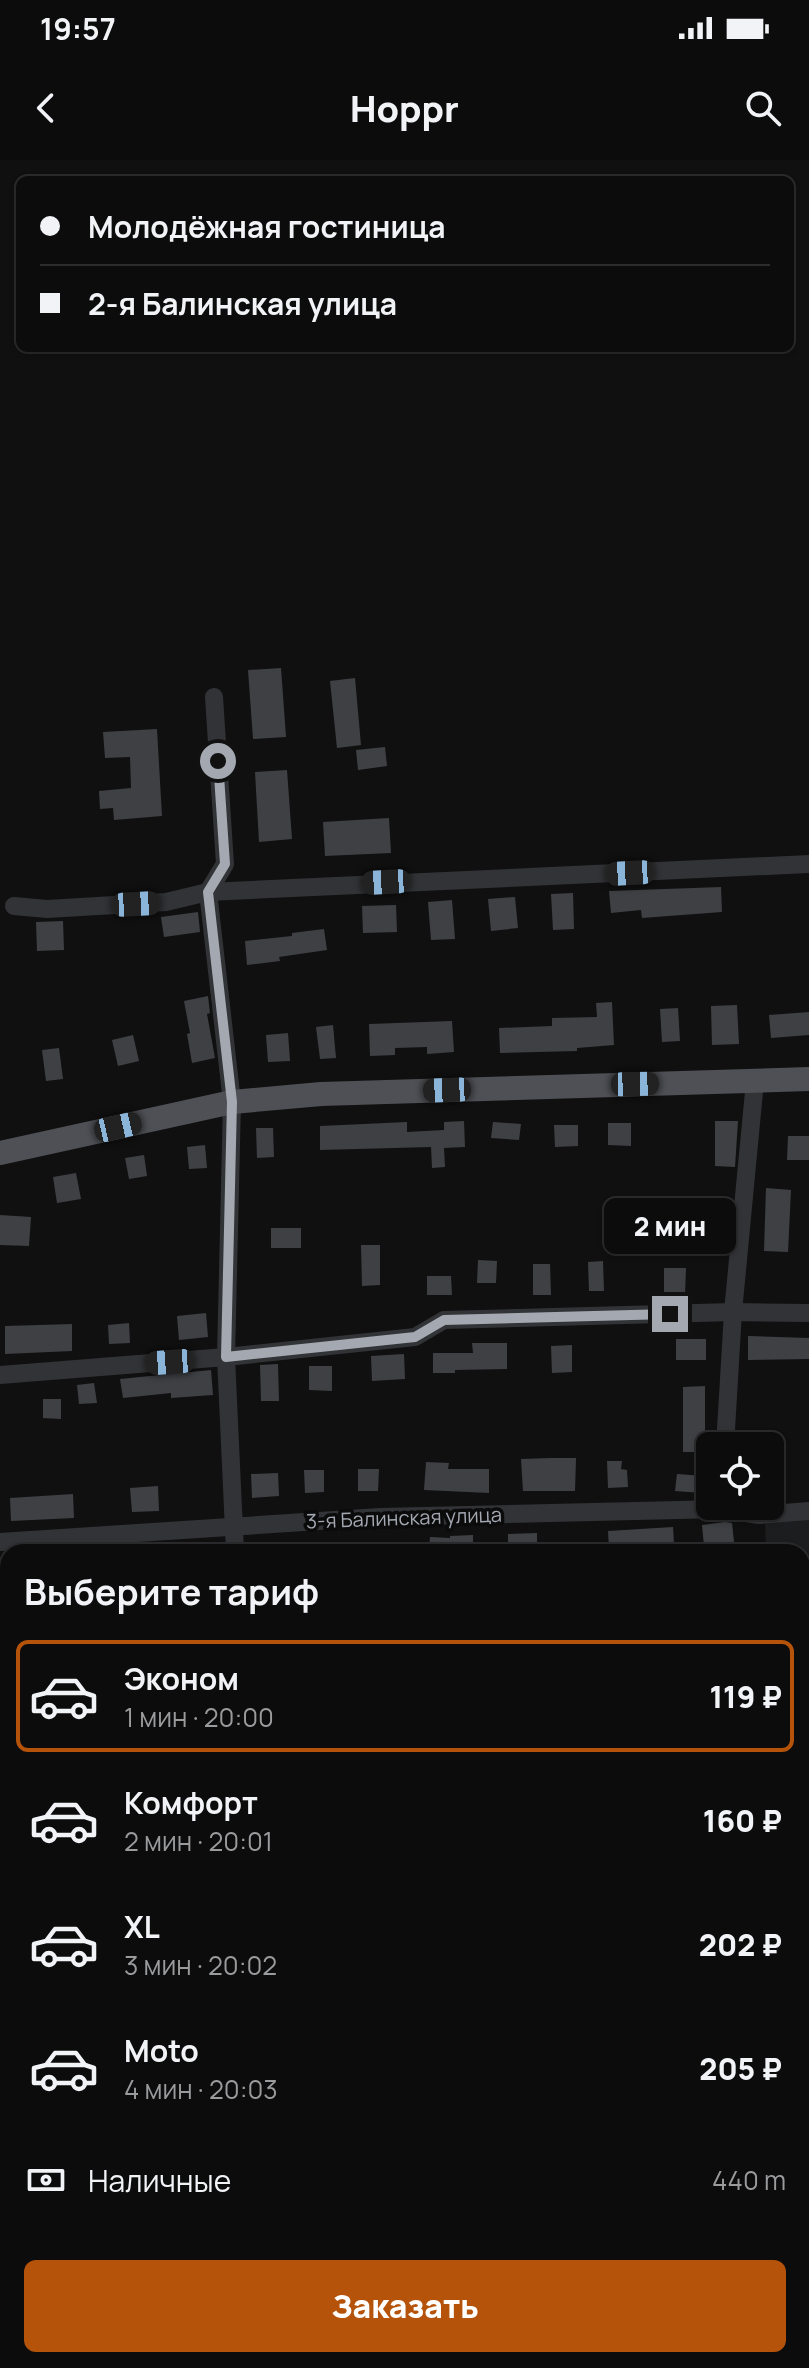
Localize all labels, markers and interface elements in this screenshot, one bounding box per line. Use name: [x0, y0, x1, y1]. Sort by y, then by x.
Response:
text: 19:57: [40, 8, 116, 49]
text: Hoppr: [350, 84, 459, 133]
icon: back: [24, 86, 68, 130]
icon: search: [741, 86, 785, 130]
text: Молодёжная гостиница: [88, 206, 446, 247]
text: 2-я Балинская улица: [88, 283, 397, 324]
route start: [200, 743, 236, 779]
car: [605, 860, 655, 886]
car: [361, 869, 411, 895]
car: [111, 891, 161, 917]
car: [611, 1072, 659, 1096]
car: [423, 1077, 471, 1103]
car: [92, 1110, 144, 1144]
callout: 2 мин: [604, 1198, 736, 1254]
text: 2 мин: [634, 1208, 706, 1244]
route end: [652, 1296, 688, 1332]
car: [145, 1348, 195, 1376]
map controls: [696, 1432, 784, 1520]
button: locate: [696, 1432, 784, 1520]
street label: 3-я Балинская улица: [306, 1501, 502, 1534]
text: Выберите тариф: [24, 1567, 319, 1616]
text: Эконом: [124, 1658, 239, 1699]
icon: car: [28, 1660, 100, 1732]
text: 119 ₽: [709, 1676, 782, 1717]
text: 1 мин · 20:00: [124, 1699, 274, 1735]
text: Комфорт: [124, 1782, 258, 1823]
icon: car: [28, 1784, 100, 1856]
text: 160 ₽: [703, 1800, 782, 1841]
text: 2 мин · 20:01: [124, 1823, 273, 1859]
text: XL: [124, 1906, 160, 1947]
icon: car: [28, 1908, 100, 1980]
text: 202 ₽: [699, 1924, 782, 1965]
text: 3 мин · 20:02: [124, 1947, 277, 1983]
text: Moto: [124, 2030, 199, 2071]
icon: car: [28, 2032, 100, 2104]
text: 205 ₽: [699, 2048, 782, 2089]
text: 4 мин · 20:03: [124, 2071, 278, 2107]
icon: cash: [24, 2158, 68, 2202]
text: Наличные: [88, 2160, 231, 2201]
text: 440 m: [712, 2162, 786, 2198]
button: Заказать: [24, 2260, 786, 2352]

